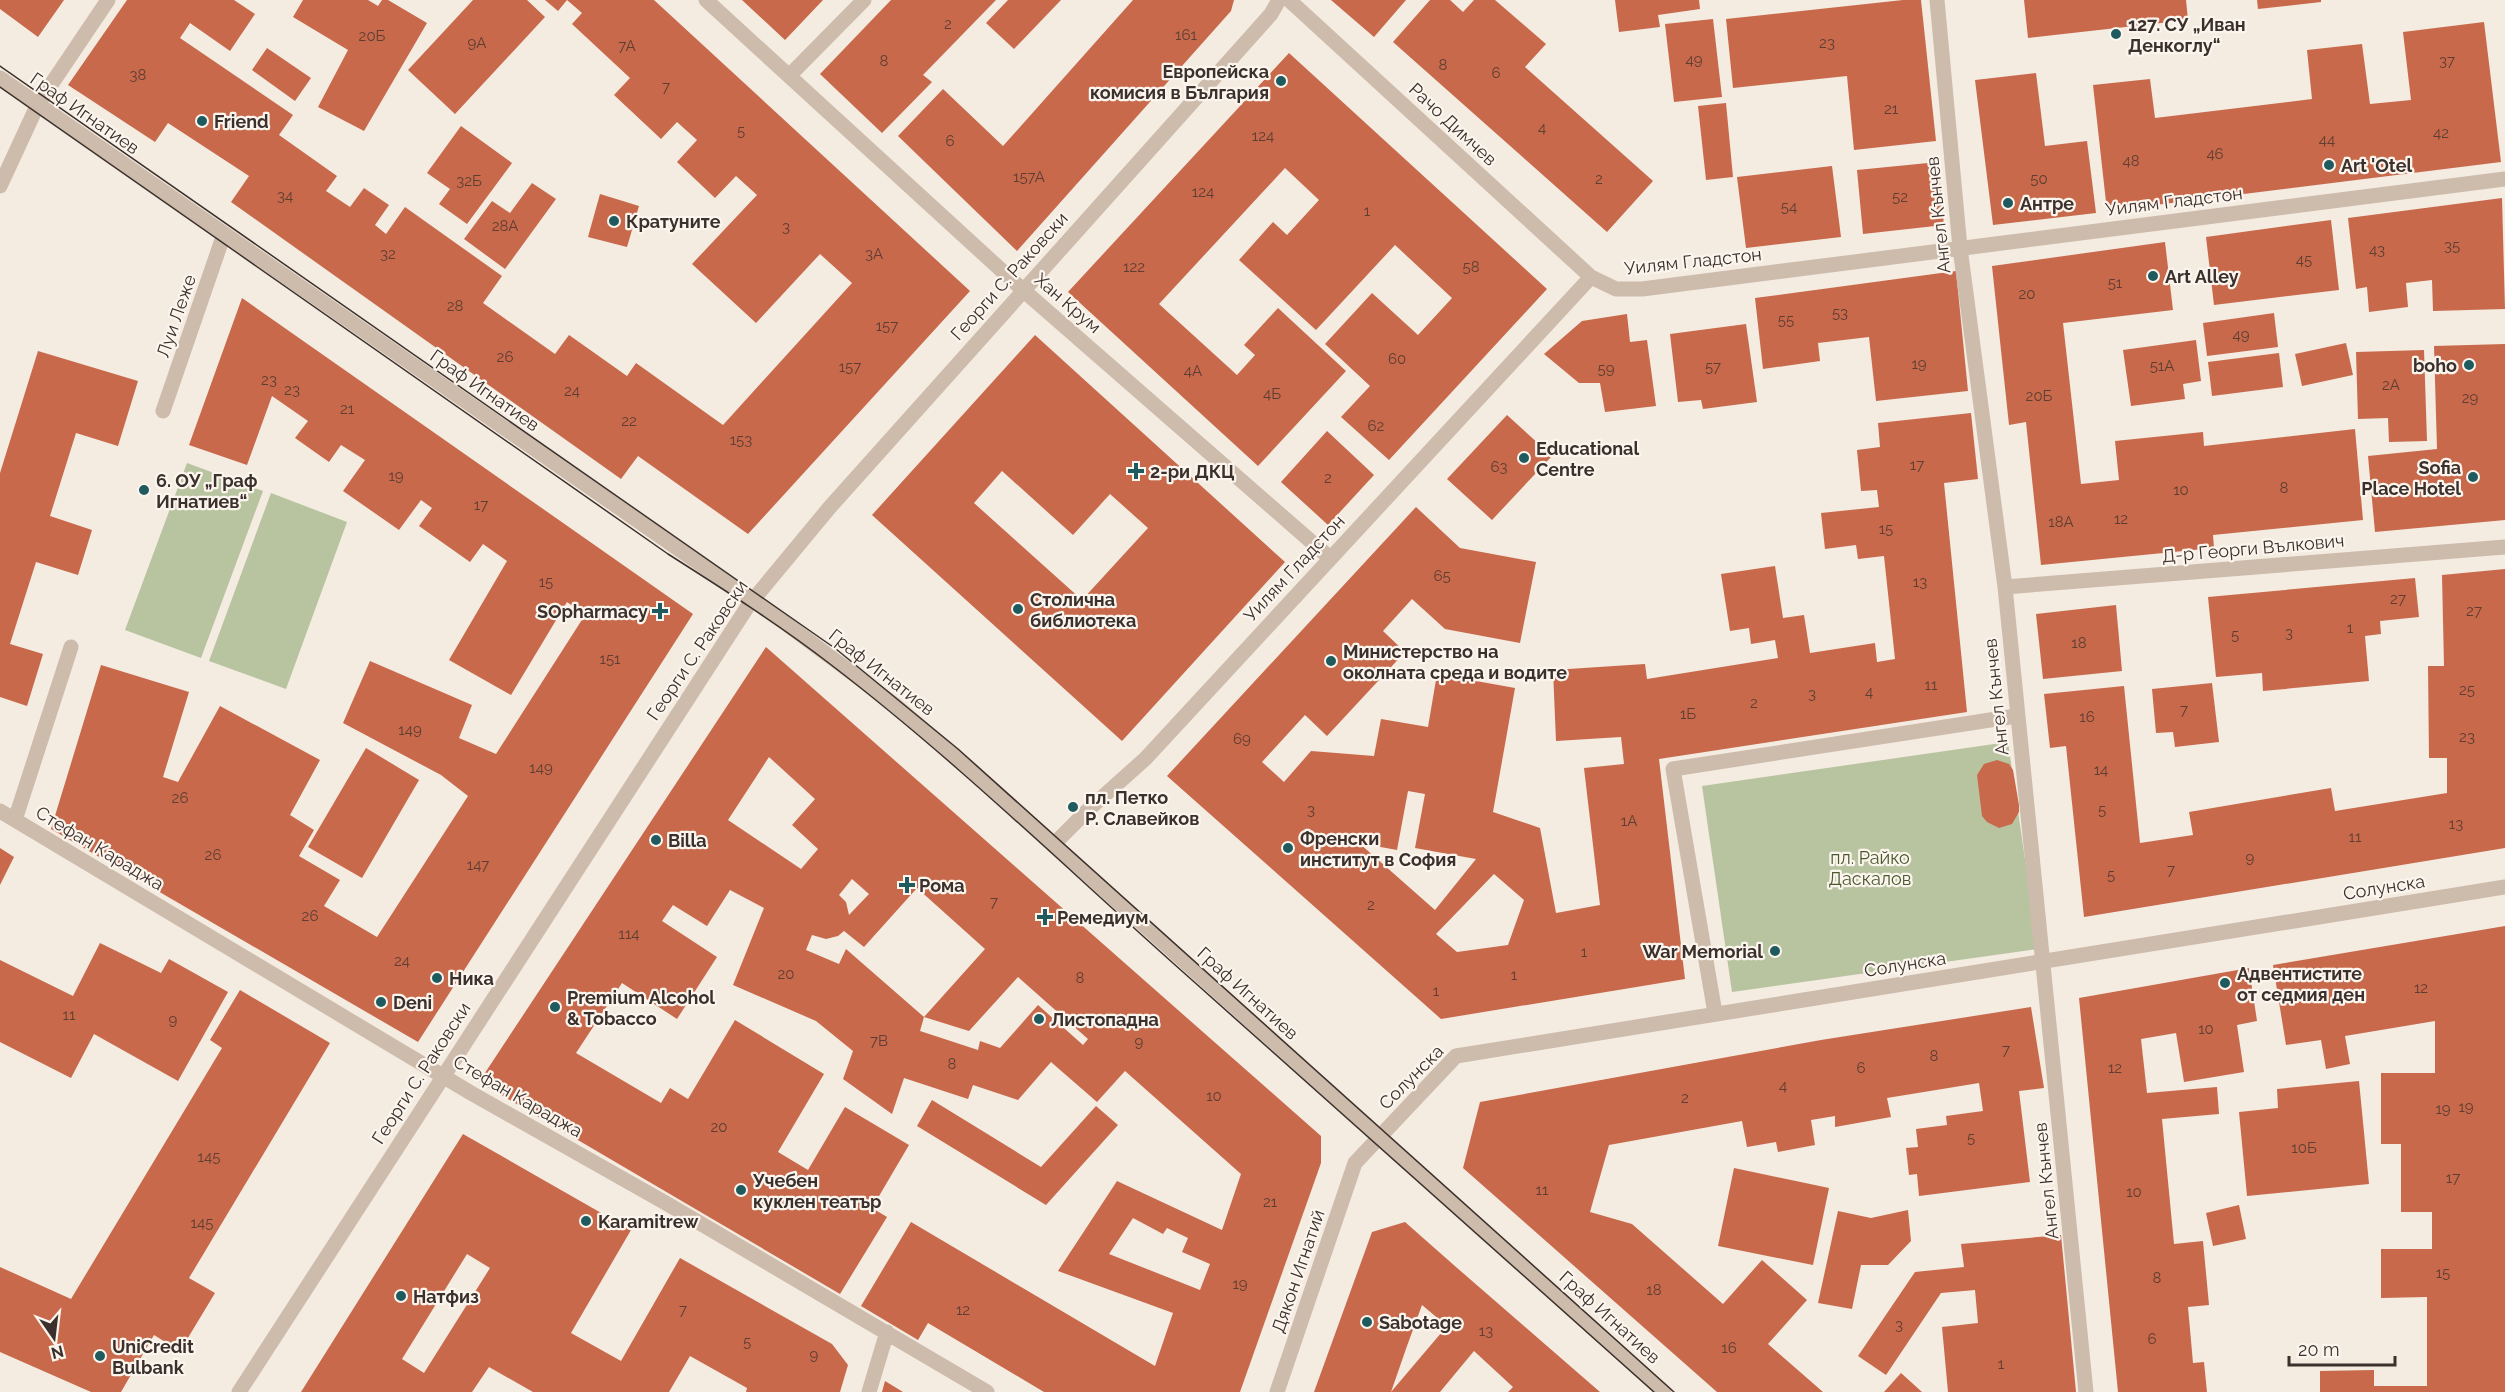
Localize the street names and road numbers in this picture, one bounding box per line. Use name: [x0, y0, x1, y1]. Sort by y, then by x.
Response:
street label: Граф Игнатиев: [27, 68, 143, 158]
street label: Рачо Димчев: [1405, 78, 1501, 170]
street label: Ангел Кънчев: [1921, 156, 1955, 274]
street label: Уилям Гладстон: [2104, 182, 2244, 220]
street label: Георги С. Раковски: [946, 208, 1072, 344]
street label: Уилям Гладстон: [1623, 243, 1763, 279]
street label: Хан Крум: [1031, 269, 1105, 337]
street label: Луи Леже: [152, 271, 200, 360]
street label: Граф Игнатиев: [427, 345, 543, 435]
street label: Уилям Гладстон: [1239, 510, 1349, 626]
street label: Д-р Георги Вълкович: [2161, 530, 2345, 566]
street label: Георги С. Раковски: [642, 576, 752, 724]
street label: Граф Игнатиев: [825, 624, 939, 720]
street label: Ангел Кънчев: [1979, 638, 2013, 756]
street label: Стефан Караджа: [32, 802, 168, 894]
street label: Солунска: [2342, 870, 2426, 904]
street label: Граф Игнатиев: [1193, 942, 1303, 1044]
street label: Солунска: [1863, 947, 1947, 981]
street label: Георги С. Раковски: [367, 998, 475, 1148]
street label: Солунска: [1374, 1040, 1448, 1114]
street label: Стефан Караджа: [450, 1051, 586, 1141]
street label: Ангел Кънчев: [2029, 1122, 2063, 1240]
street label: Дякон Игнатий: [1267, 1207, 1329, 1335]
street label: Граф Игнатиев: [1555, 1266, 1665, 1368]

